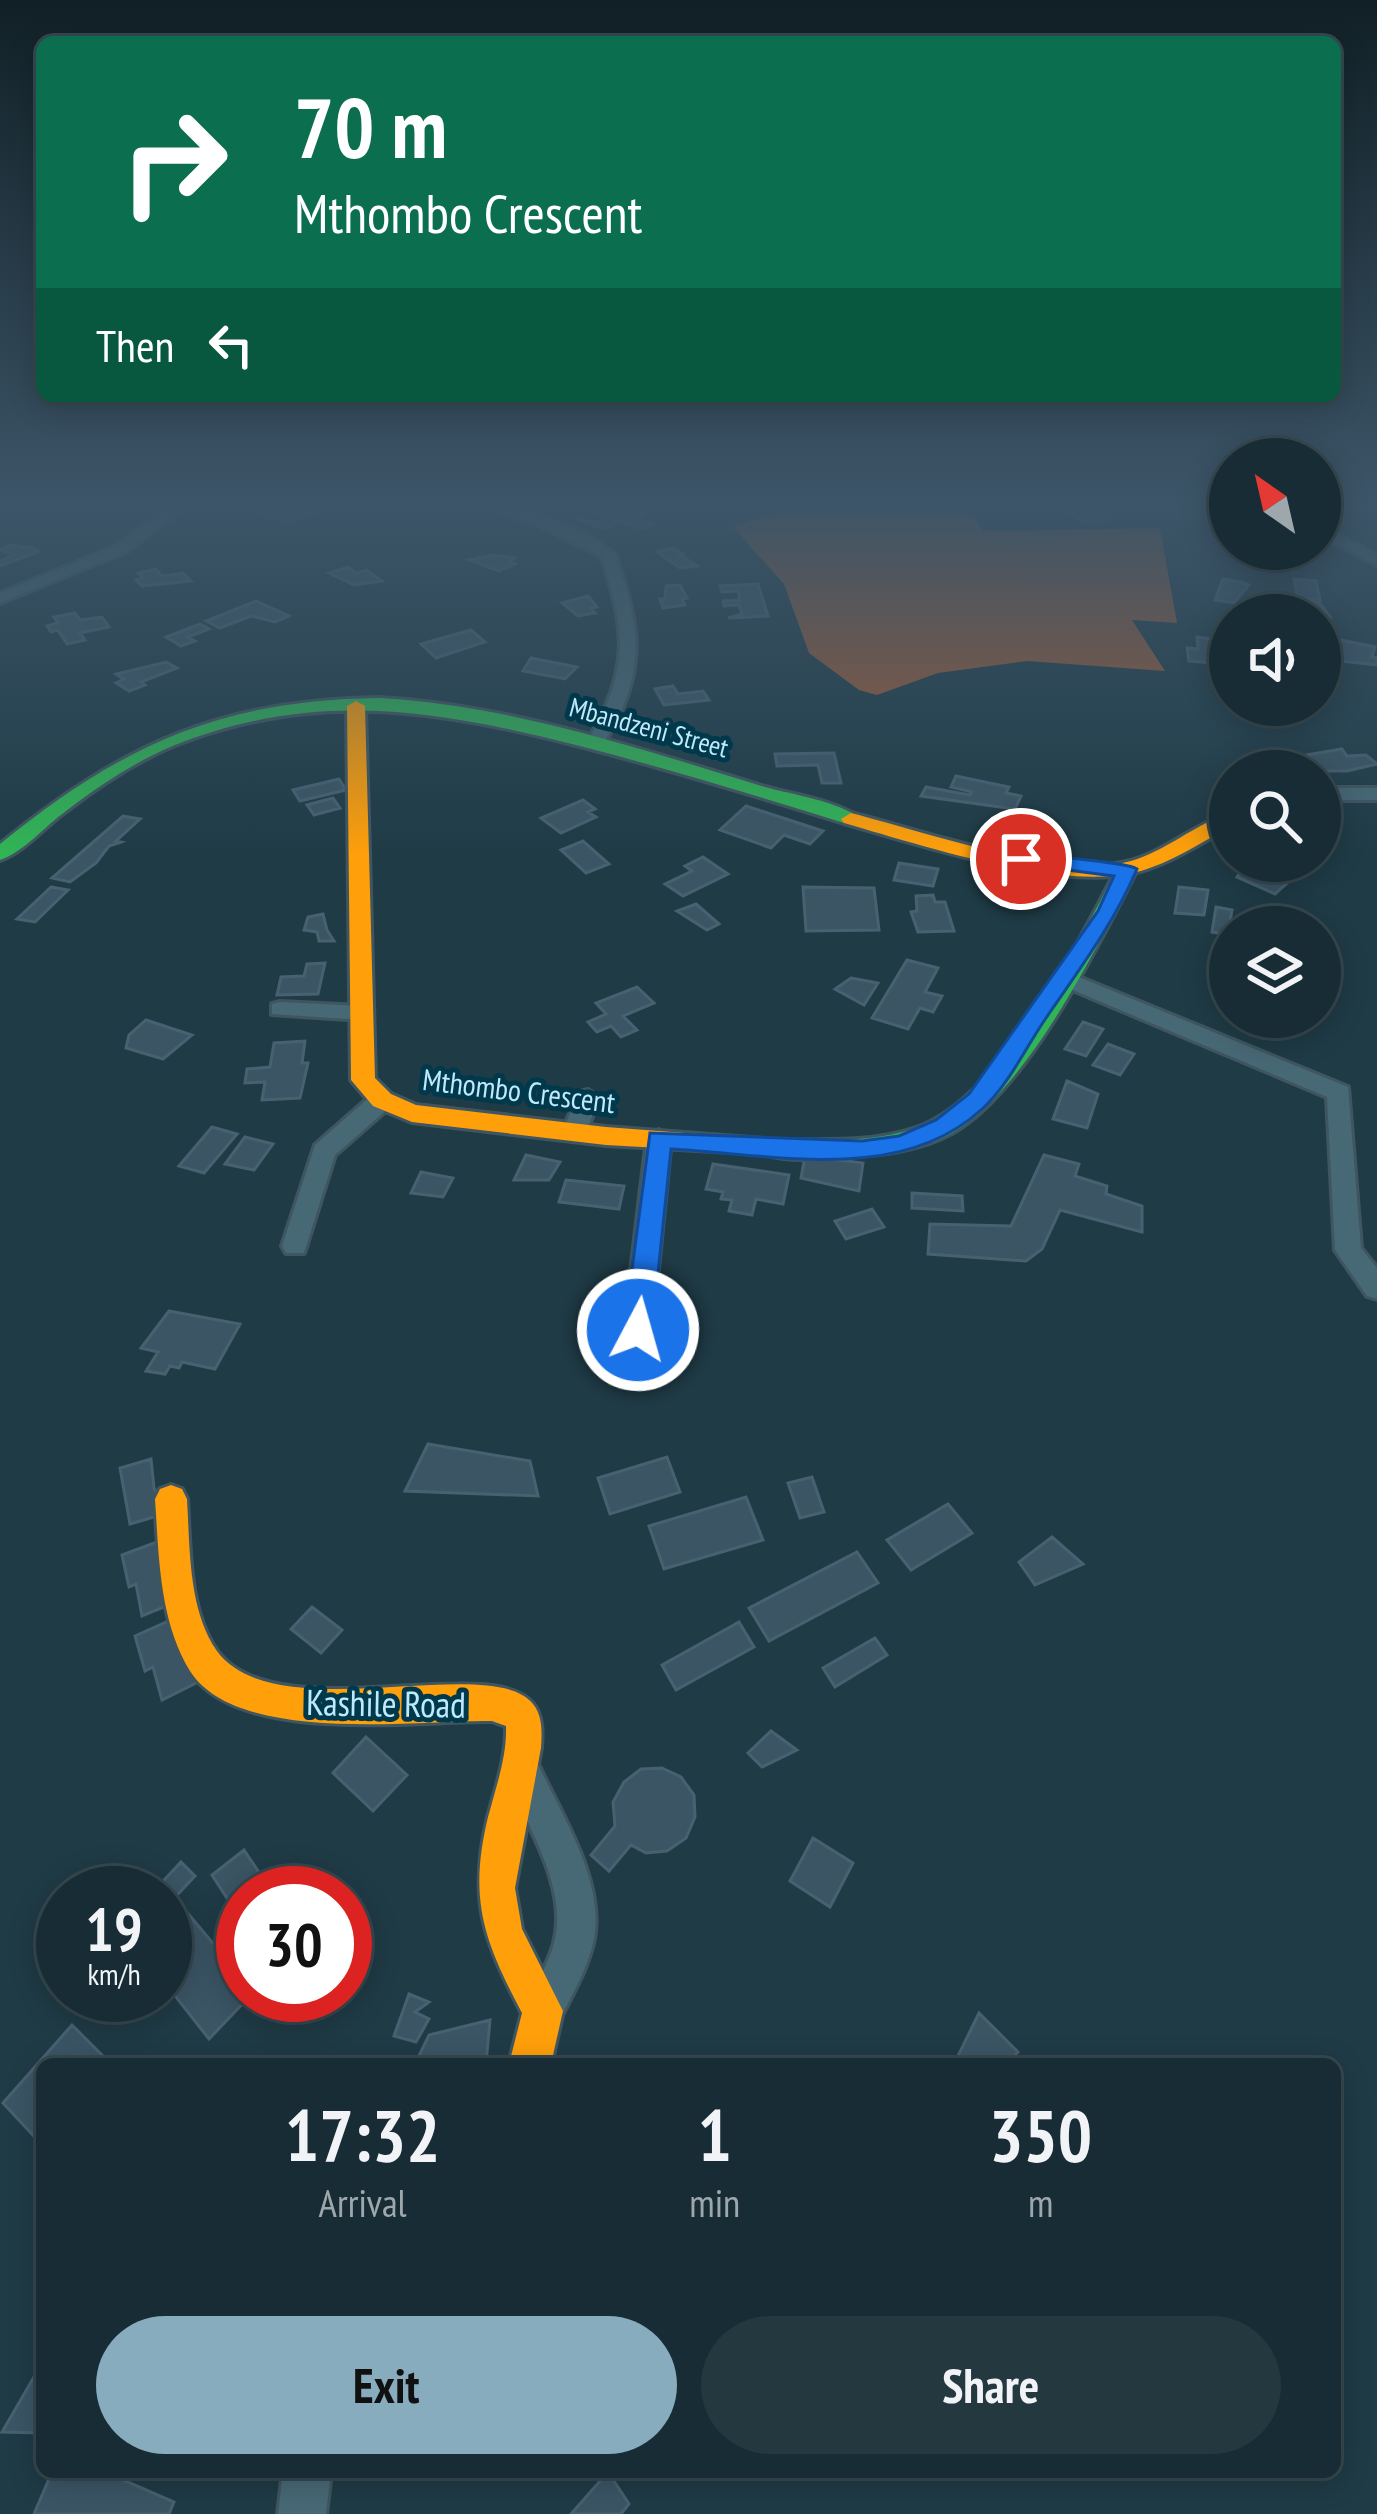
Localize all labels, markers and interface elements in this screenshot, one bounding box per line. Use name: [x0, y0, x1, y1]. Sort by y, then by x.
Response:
text: 70 m: [294, 72, 447, 181]
icon: right: [96, 84, 252, 240]
text: Mthombo Crescent: [294, 178, 642, 248]
icon: left: [198, 312, 264, 378]
text: Then: [96, 316, 174, 374]
north arrow: [1209, 438, 1341, 570]
map controls: [1209, 438, 1341, 1038]
button: sound: [1209, 594, 1341, 726]
street label: Mbandzeni Street: [566, 689, 733, 765]
button: search: [1209, 750, 1341, 882]
pin: [970, 808, 1072, 910]
icon: arrive: [988, 826, 1054, 892]
button: layers: [1209, 906, 1341, 1038]
street label: Mthombo Crescent: [421, 1059, 618, 1121]
position arrow: [575, 1267, 701, 1393]
street label: Kashile Road: [306, 1678, 466, 1728]
speed limit sign: 30: [216, 1866, 372, 2022]
text: 19: [85, 1890, 143, 1968]
text: km/h: [87, 1954, 141, 1993]
text: 17:32: [285, 2088, 441, 2181]
text: 1: [698, 2088, 732, 2181]
text: 350: [989, 2088, 1092, 2181]
text: Arrival: [319, 2177, 407, 2228]
text: min: [689, 2177, 740, 2228]
text: m: [1028, 2177, 1053, 2228]
button: Exit: [96, 2316, 677, 2454]
button: Share: [701, 2316, 1281, 2454]

